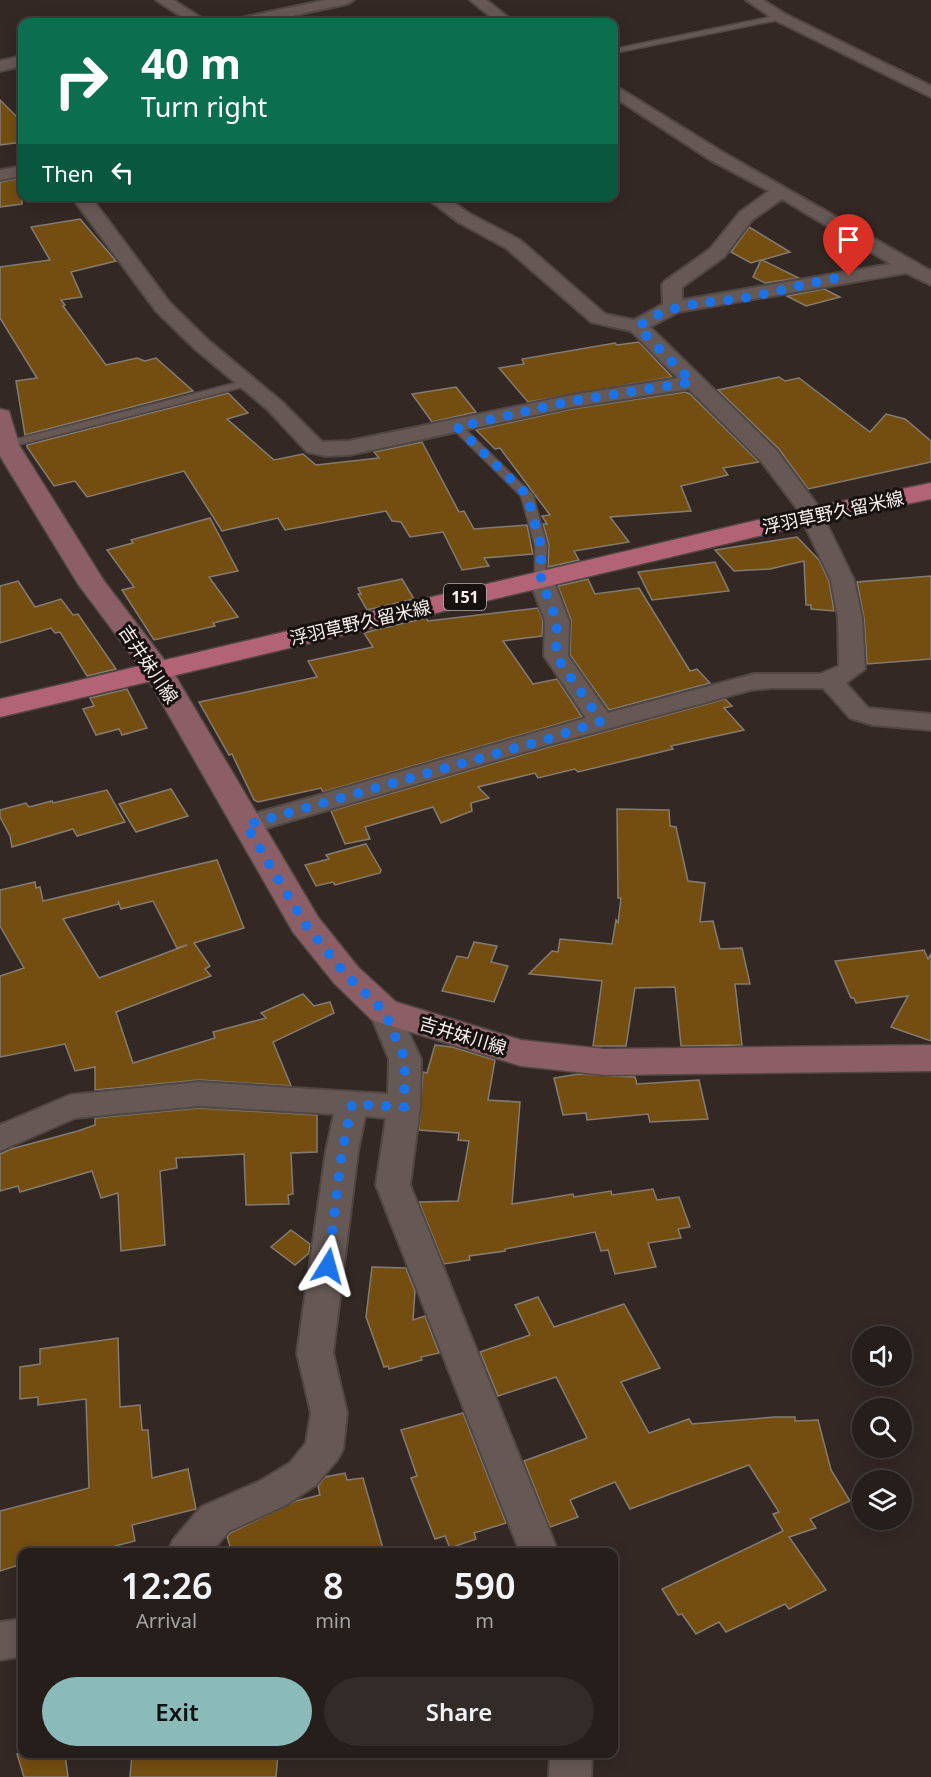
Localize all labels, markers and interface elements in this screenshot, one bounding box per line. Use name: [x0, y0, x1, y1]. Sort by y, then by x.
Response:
text: 40 m: [141, 34, 241, 91]
icon: right: [42, 42, 120, 120]
text: Turn right: [141, 88, 267, 125]
icon: left: [106, 156, 139, 189]
text: Then: [42, 158, 94, 188]
pin: [823, 214, 874, 276]
icon: arrive: [832, 223, 865, 256]
street label: 浮羽草野久留米線: [760, 485, 906, 539]
road number: 151: [444, 584, 486, 610]
street label: 浮羽草野久留米線: [287, 594, 433, 650]
street label: 吉井妹川線: [114, 620, 184, 708]
street label: 吉井妹川線: [416, 1010, 510, 1060]
position arrow: [296, 1234, 360, 1298]
map controls: [852, 1326, 912, 1530]
button: sound: [852, 1326, 912, 1386]
button: search: [852, 1398, 912, 1458]
button: layers: [852, 1470, 912, 1530]
text: 12:26: [120, 1561, 213, 1610]
text: 8: [323, 1561, 344, 1610]
text: 590: [454, 1561, 516, 1610]
text: Arrival: [136, 1607, 197, 1634]
text: min: [315, 1607, 351, 1634]
text: m: [475, 1607, 494, 1634]
button: Exit: [42, 1677, 312, 1746]
button: Share: [324, 1677, 594, 1746]

